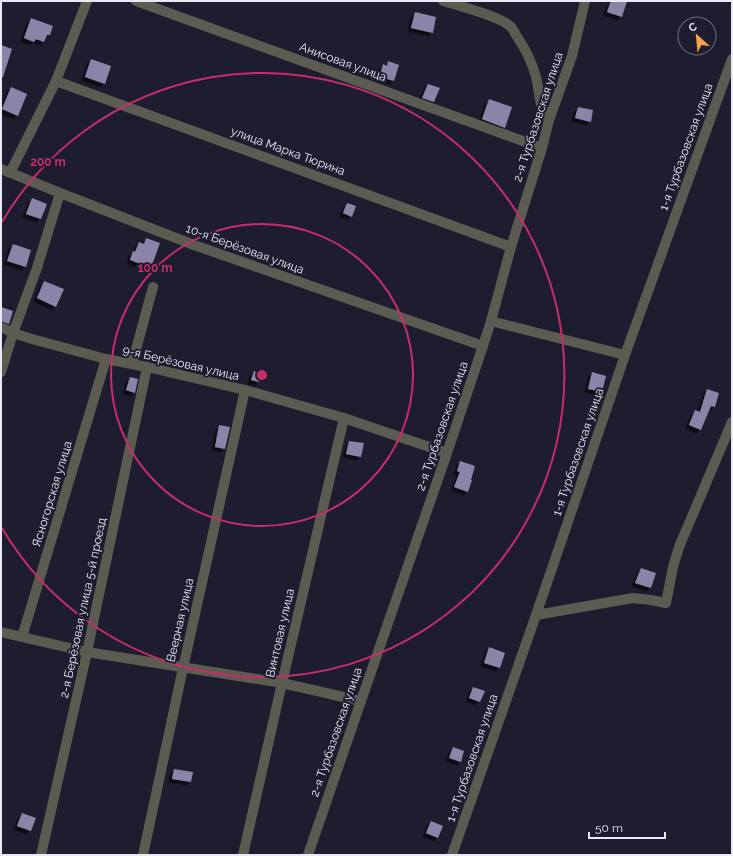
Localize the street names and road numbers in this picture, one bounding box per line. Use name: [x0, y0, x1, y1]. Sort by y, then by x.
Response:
street label: Анисовая улица: [297, 40, 389, 84]
street label: 2-я Турбазовская улица: [510, 50, 566, 184]
street label: 1-я Турбазовская улица: [656, 81, 716, 213]
street label: улица Марка Тюрина: [229, 124, 347, 178]
street label: 10-я Берёзовая улица: [184, 221, 306, 277]
street label: 9-я Берёзовая улица: [121, 343, 241, 383]
street label: 2-я Турбазовская улица: [413, 360, 471, 492]
street label: 1-я Турбазовская улица: [550, 386, 606, 518]
street label: Ясногорская улица: [29, 439, 75, 549]
street label: 2-я Берёзовая улица 5-й проезд: [57, 516, 109, 699]
street label: Веерная улица: [164, 577, 196, 663]
street label: Винтовая улица: [263, 587, 297, 679]
street label: 2-я Турбазовская улица: [307, 666, 365, 798]
street label: 1-я Турбазовская улица: [444, 692, 500, 824]

